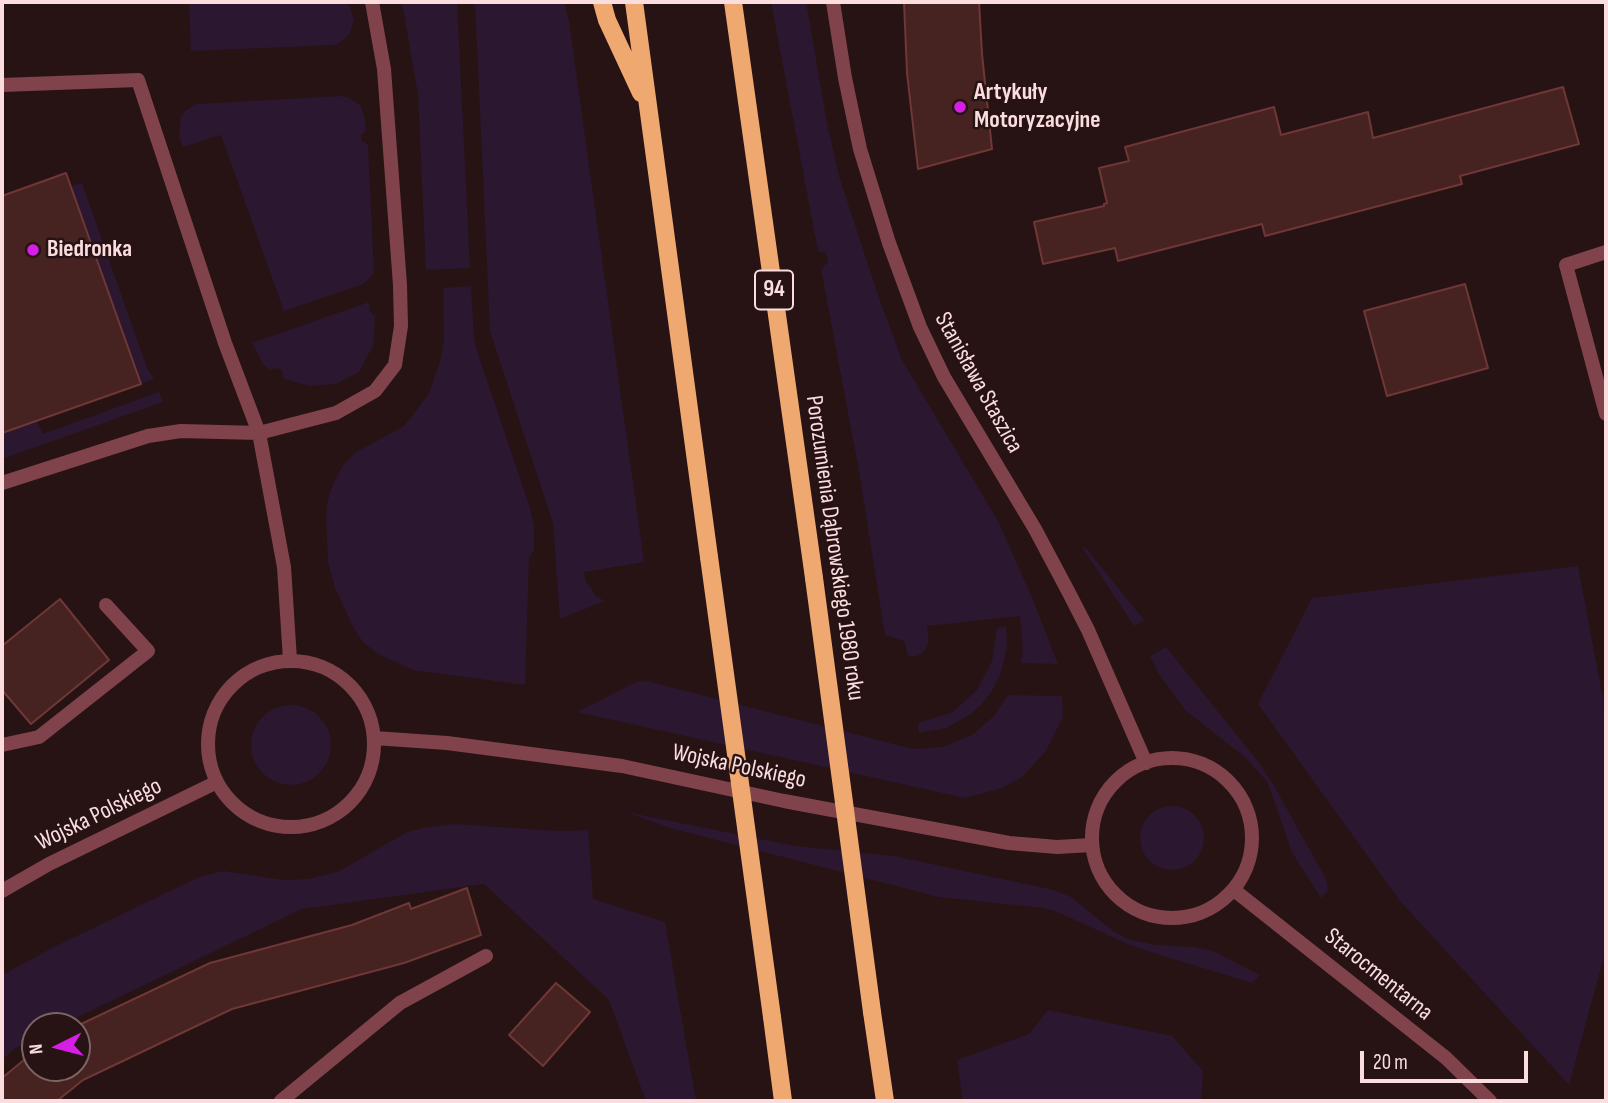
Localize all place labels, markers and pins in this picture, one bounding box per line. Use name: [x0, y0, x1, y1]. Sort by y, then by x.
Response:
place label: Artykuły Motoryzacyjne: [974, 79, 1100, 135]
marker: Artykuły Motoryzacyjne: [952, 99, 968, 115]
place label: Biedronka: [47, 236, 132, 264]
marker: Biedronka: [25, 242, 41, 258]

